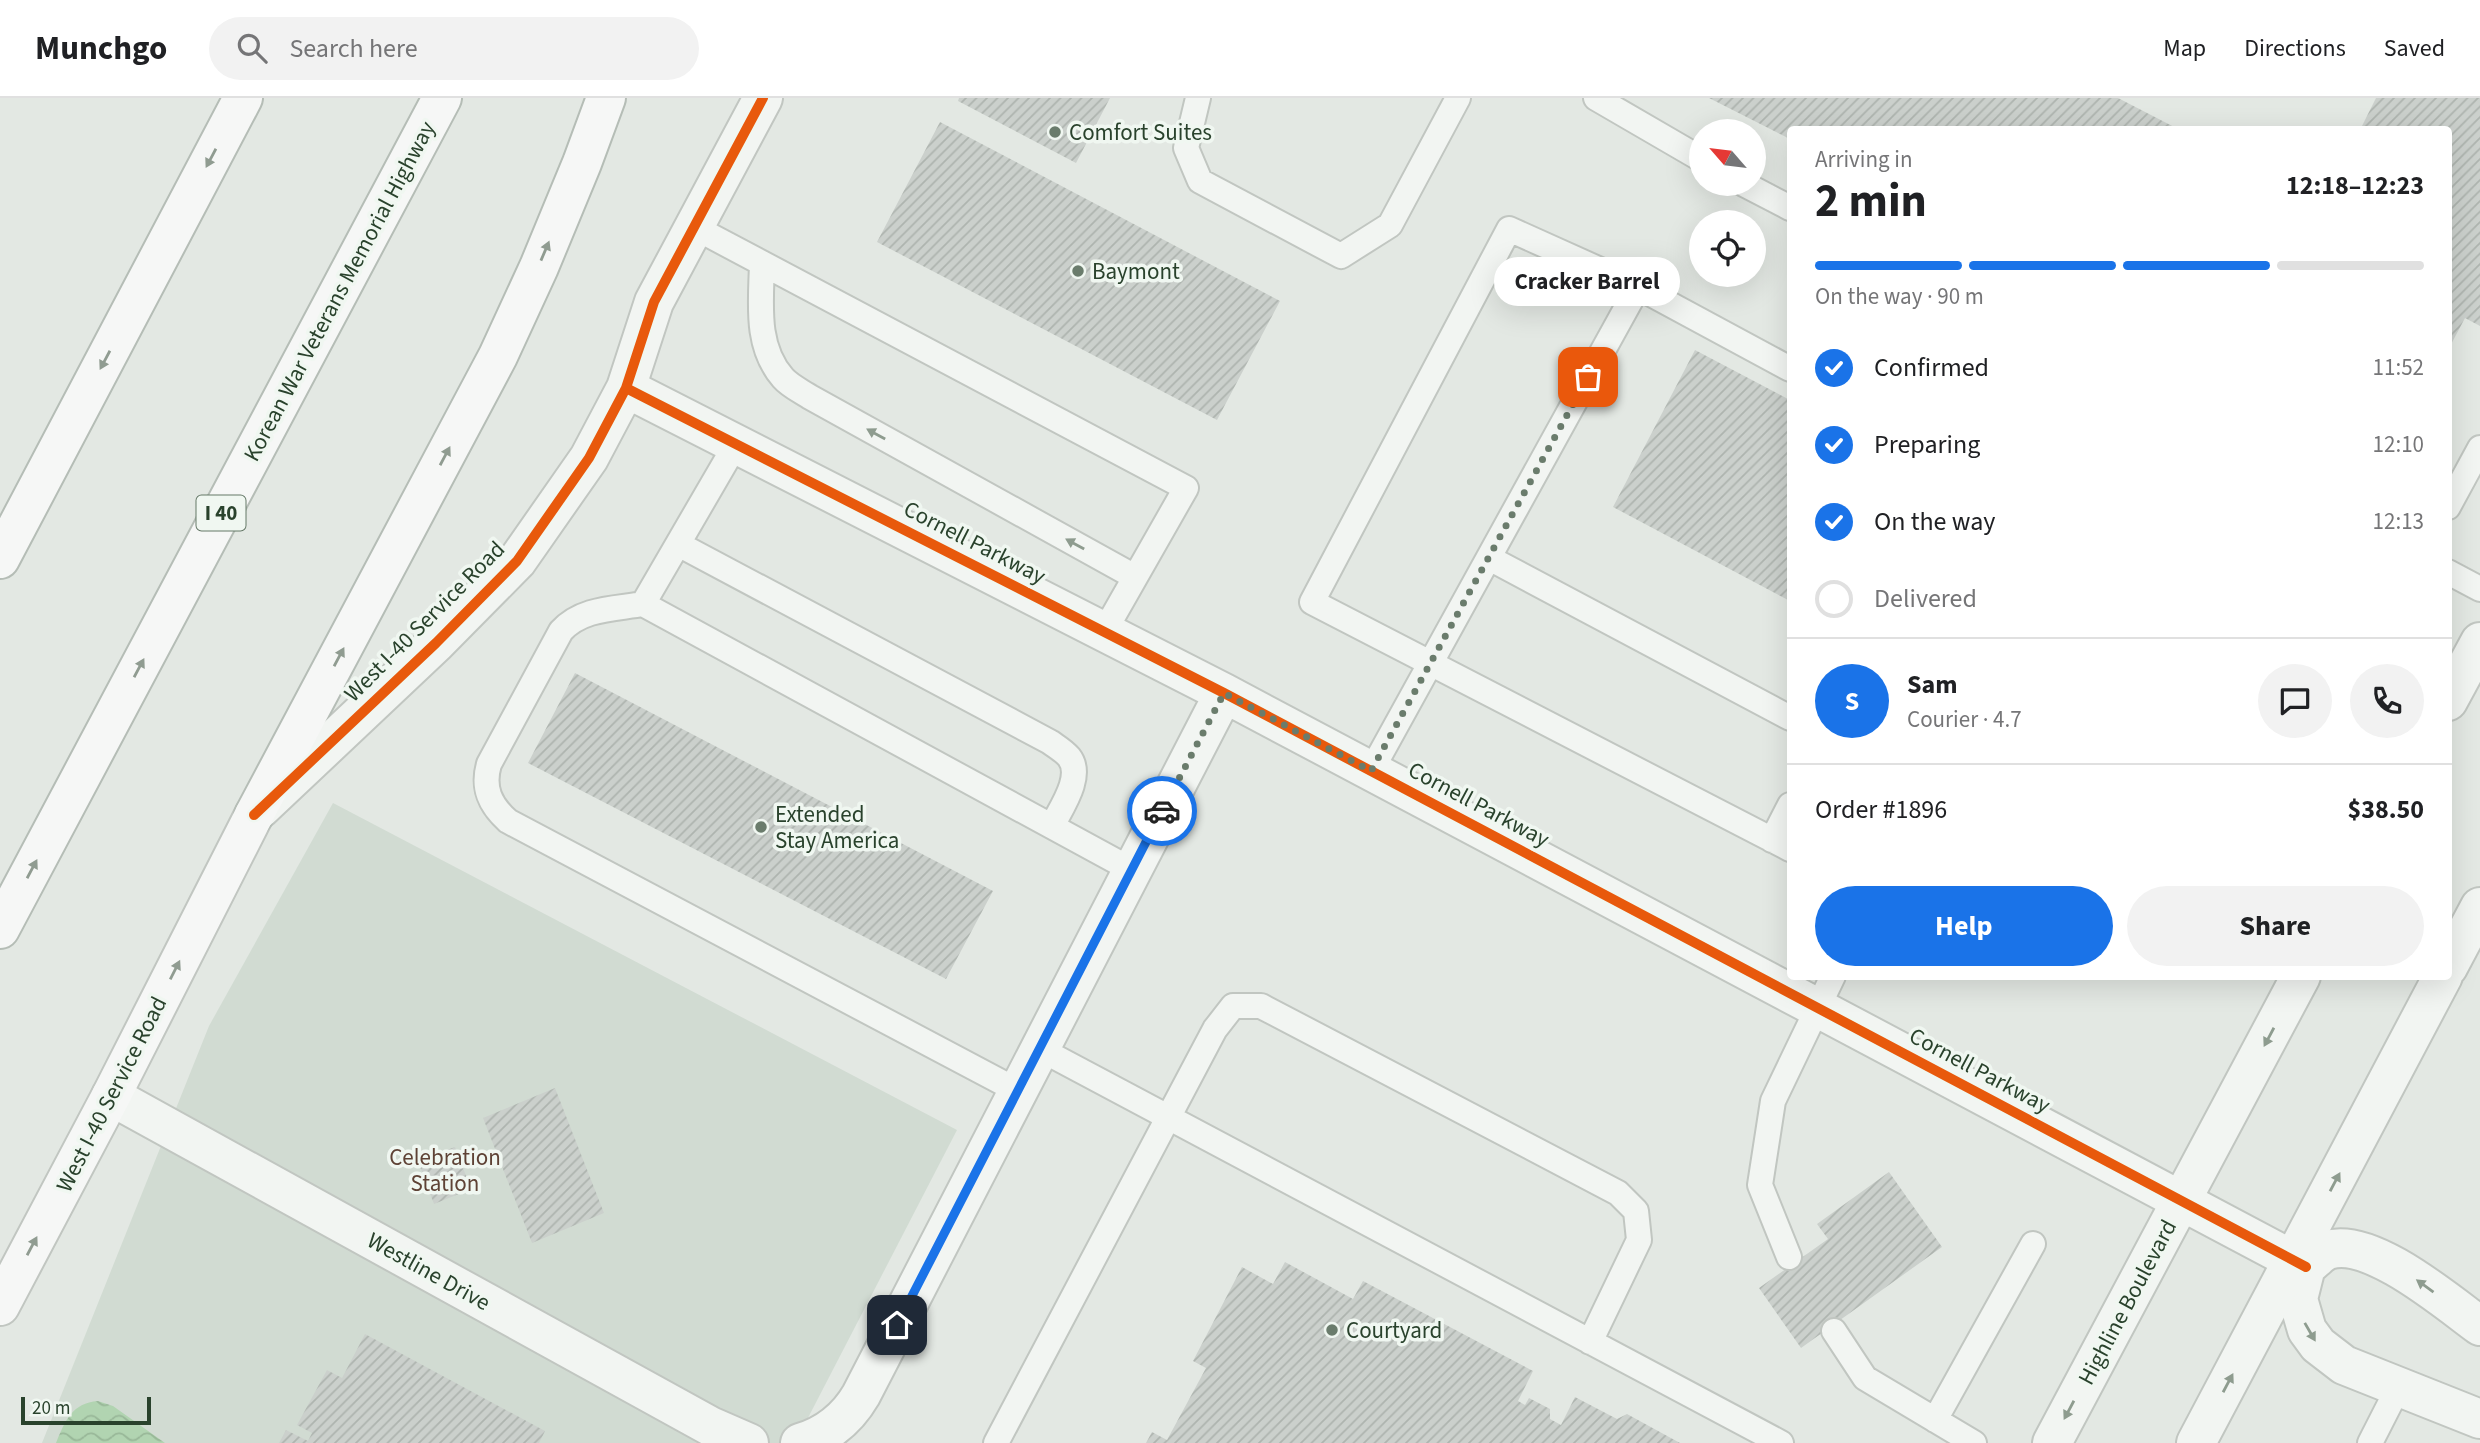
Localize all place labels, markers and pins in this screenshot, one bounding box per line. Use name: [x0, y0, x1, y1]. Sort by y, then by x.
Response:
place label: Comfort Suites: [1069, 116, 1212, 149]
marker: Comfort Suites: [1047, 124, 1063, 140]
place label: Baymont: [1092, 255, 1180, 288]
callout: Cracker Barrel: [1495, 258, 1681, 307]
marker: Baymont: [1070, 263, 1086, 279]
pin: [1558, 347, 1618, 407]
place label: Extended Stay America: [775, 798, 899, 857]
marker: Extended Stay America: [753, 819, 769, 835]
pin: [867, 1295, 927, 1355]
place label: Courtyard: [1346, 1314, 1442, 1347]
marker: Courtyard: [1324, 1322, 1340, 1338]

